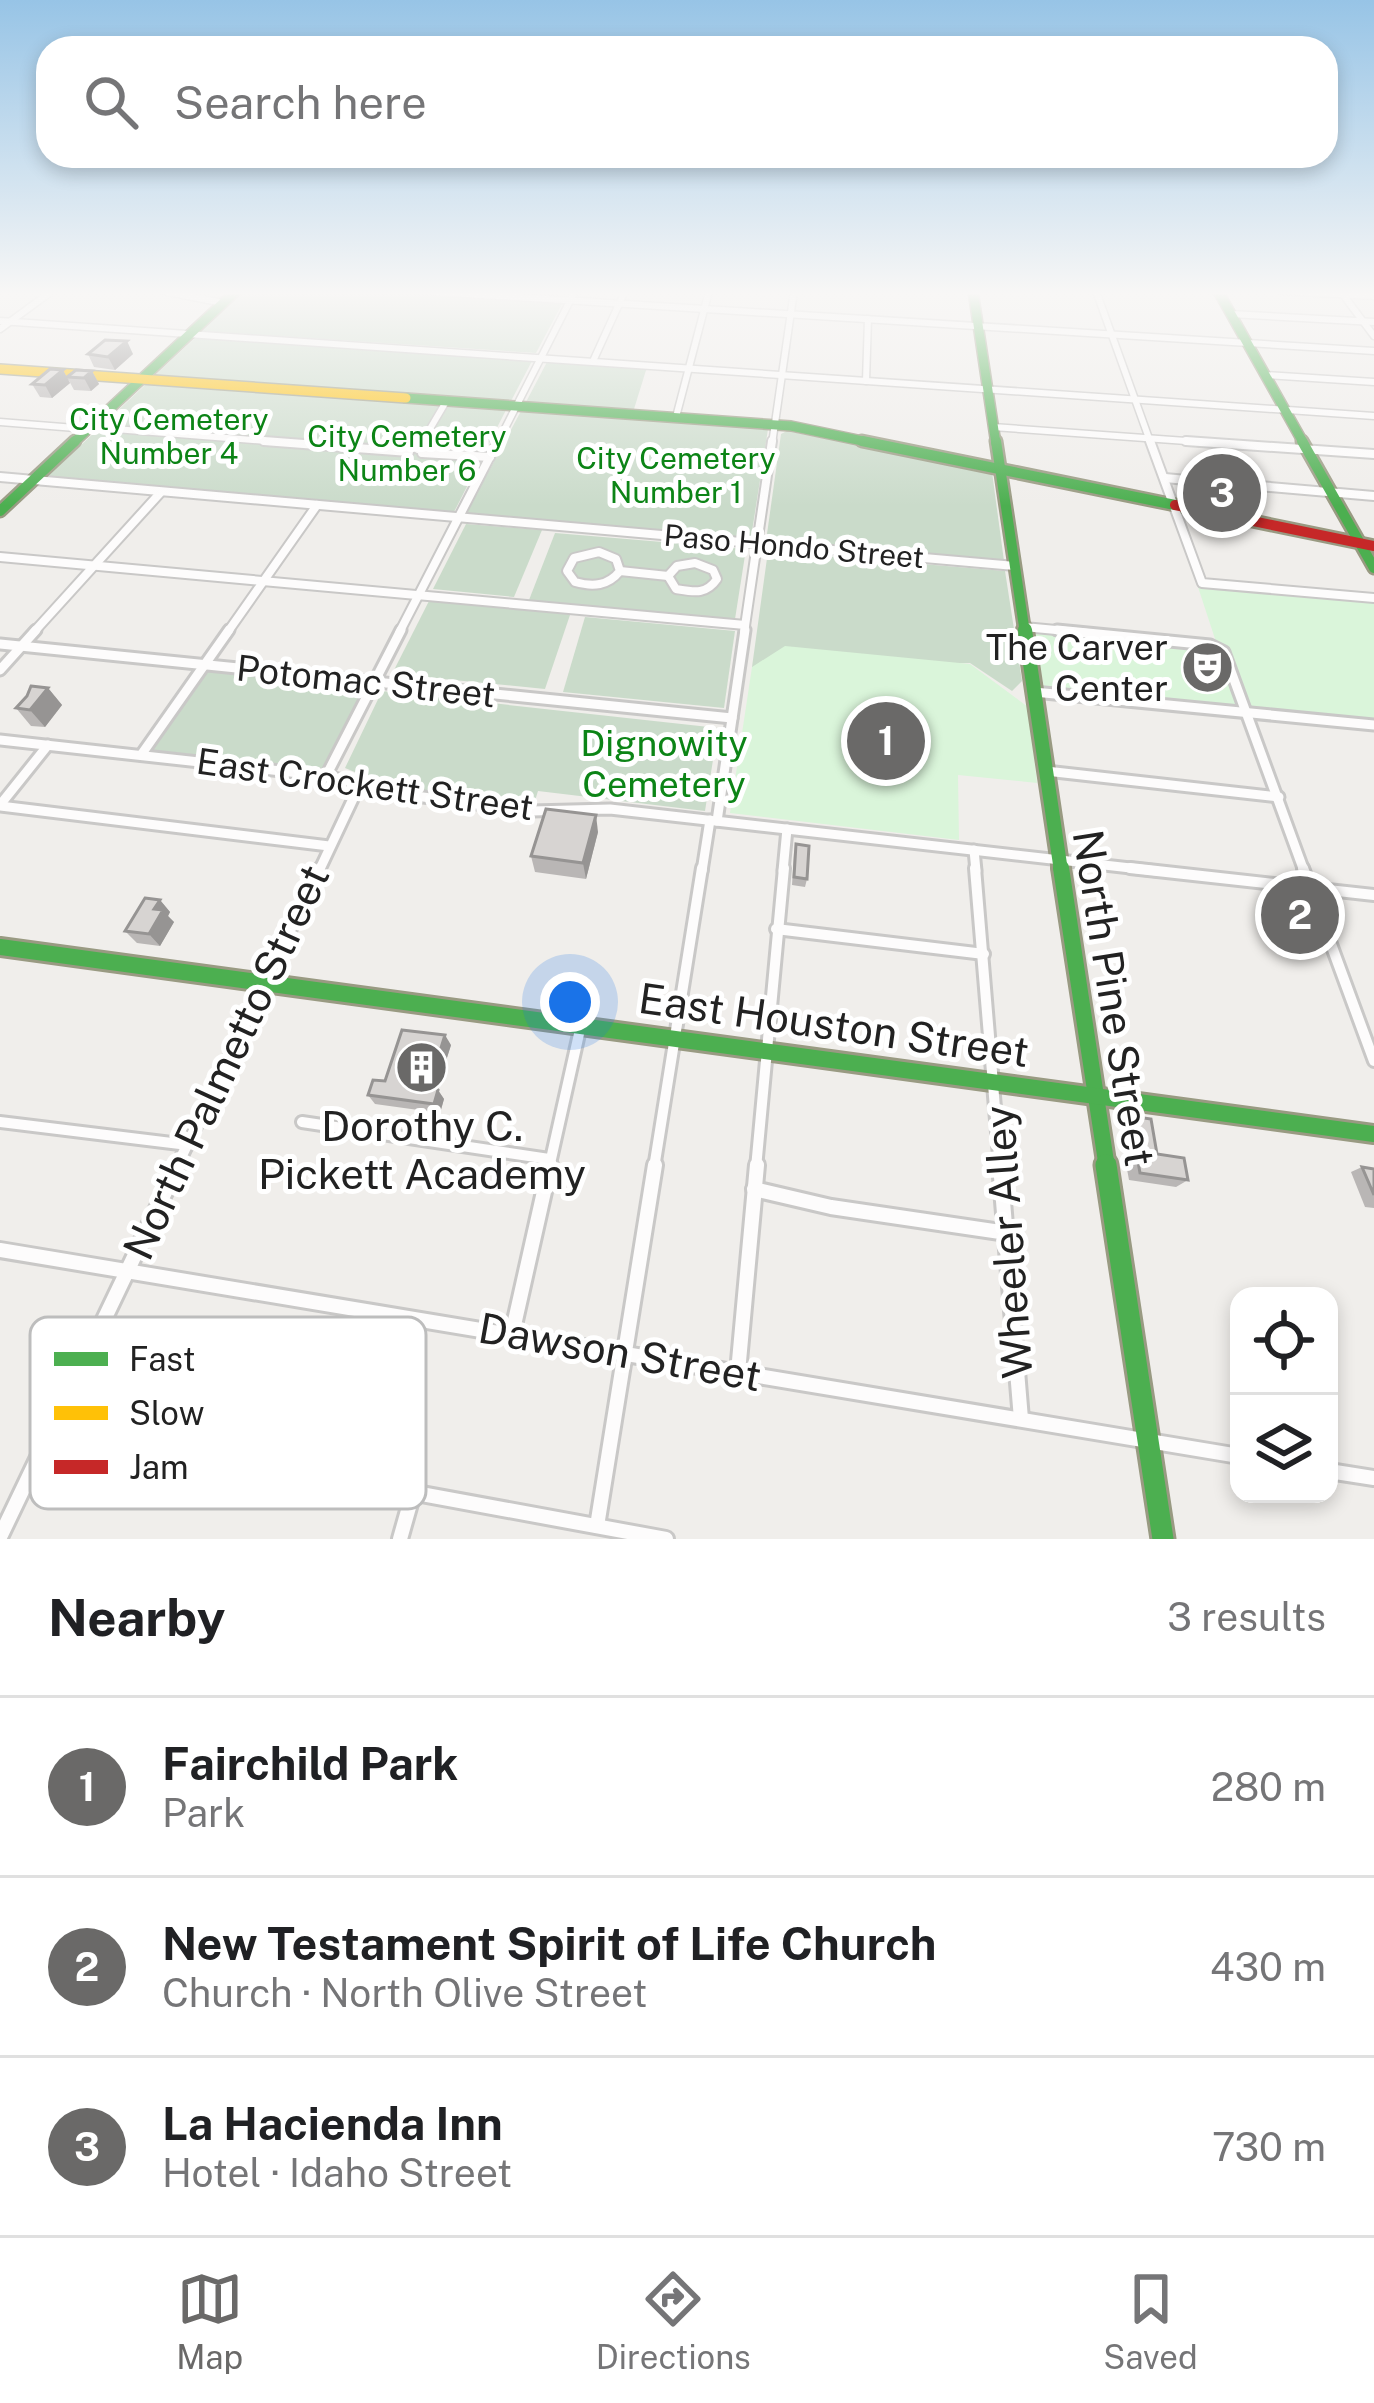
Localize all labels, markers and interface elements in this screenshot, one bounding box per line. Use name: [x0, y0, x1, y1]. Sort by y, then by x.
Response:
search box: [36, 36, 1338, 168]
icon: search: [78, 69, 144, 135]
text: Search here: [174, 76, 427, 129]
park label: City Cemetery Number 4: [69, 401, 269, 471]
park label: City Cemetery Number 6: [307, 418, 507, 488]
park label: City Cemetery Number 1: [576, 440, 776, 510]
pin: 3: [1183, 448, 1261, 538]
street label: Paso Hondo Street: [662, 517, 926, 575]
place label: The Carver Center: [986, 626, 1168, 709]
theatre icon: The Carver Center: [1179, 640, 1235, 696]
street label: Potomac Street: [234, 647, 498, 715]
pin: 1: [847, 696, 925, 786]
park label: Dignowity Cemetery: [580, 722, 748, 805]
street label: East Crockett Street: [194, 740, 536, 828]
street label: North Pine Street: [1064, 826, 1165, 1170]
street label: North Palmetto Street: [113, 857, 338, 1267]
pin: 2: [1261, 870, 1339, 960]
your location: [540, 972, 600, 1032]
street label: East Houston Street: [636, 973, 1032, 1076]
building icon: Dorothy C. Pickett Academy: [394, 1039, 450, 1095]
place label: Dorothy C. Pickett Academy: [258, 1101, 586, 1198]
street label: Wheeler Alley: [974, 1104, 1041, 1380]
map controls: [1230, 1287, 1338, 1503]
button: locate: [1230, 1287, 1338, 1395]
street label: Dawson Street: [475, 1303, 765, 1400]
legend: [30, 1317, 426, 1509]
text: Fast: [129, 1340, 196, 1378]
text: Slow: [129, 1394, 204, 1432]
button: layers: [1230, 1395, 1338, 1503]
text: Jam: [129, 1448, 189, 1486]
text: Nearby: [48, 1588, 225, 1647]
text: 3 results: [1167, 1594, 1326, 1640]
text: Fairchild Park: [162, 1737, 458, 1790]
text: 1: [79, 1764, 95, 1810]
text: 280 m: [1211, 1764, 1326, 1810]
text: Park: [162, 1790, 245, 1836]
text: New Testament Spirit of Life Church: [162, 1917, 936, 1970]
text: 2: [75, 1944, 99, 1990]
text: 430 m: [1210, 1944, 1326, 1990]
text: Church · North Olive Street: [162, 1970, 647, 2016]
text: La Hacienda Inn: [162, 2097, 503, 2150]
text: 3: [74, 2124, 100, 2170]
text: 730 m: [1212, 2124, 1326, 2170]
text: Hotel · Idaho Street: [162, 2150, 512, 2196]
tab: Map: [176, 2266, 243, 2376]
tab: Directions: [596, 2266, 751, 2376]
tab: Saved: [1103, 2266, 1198, 2376]

